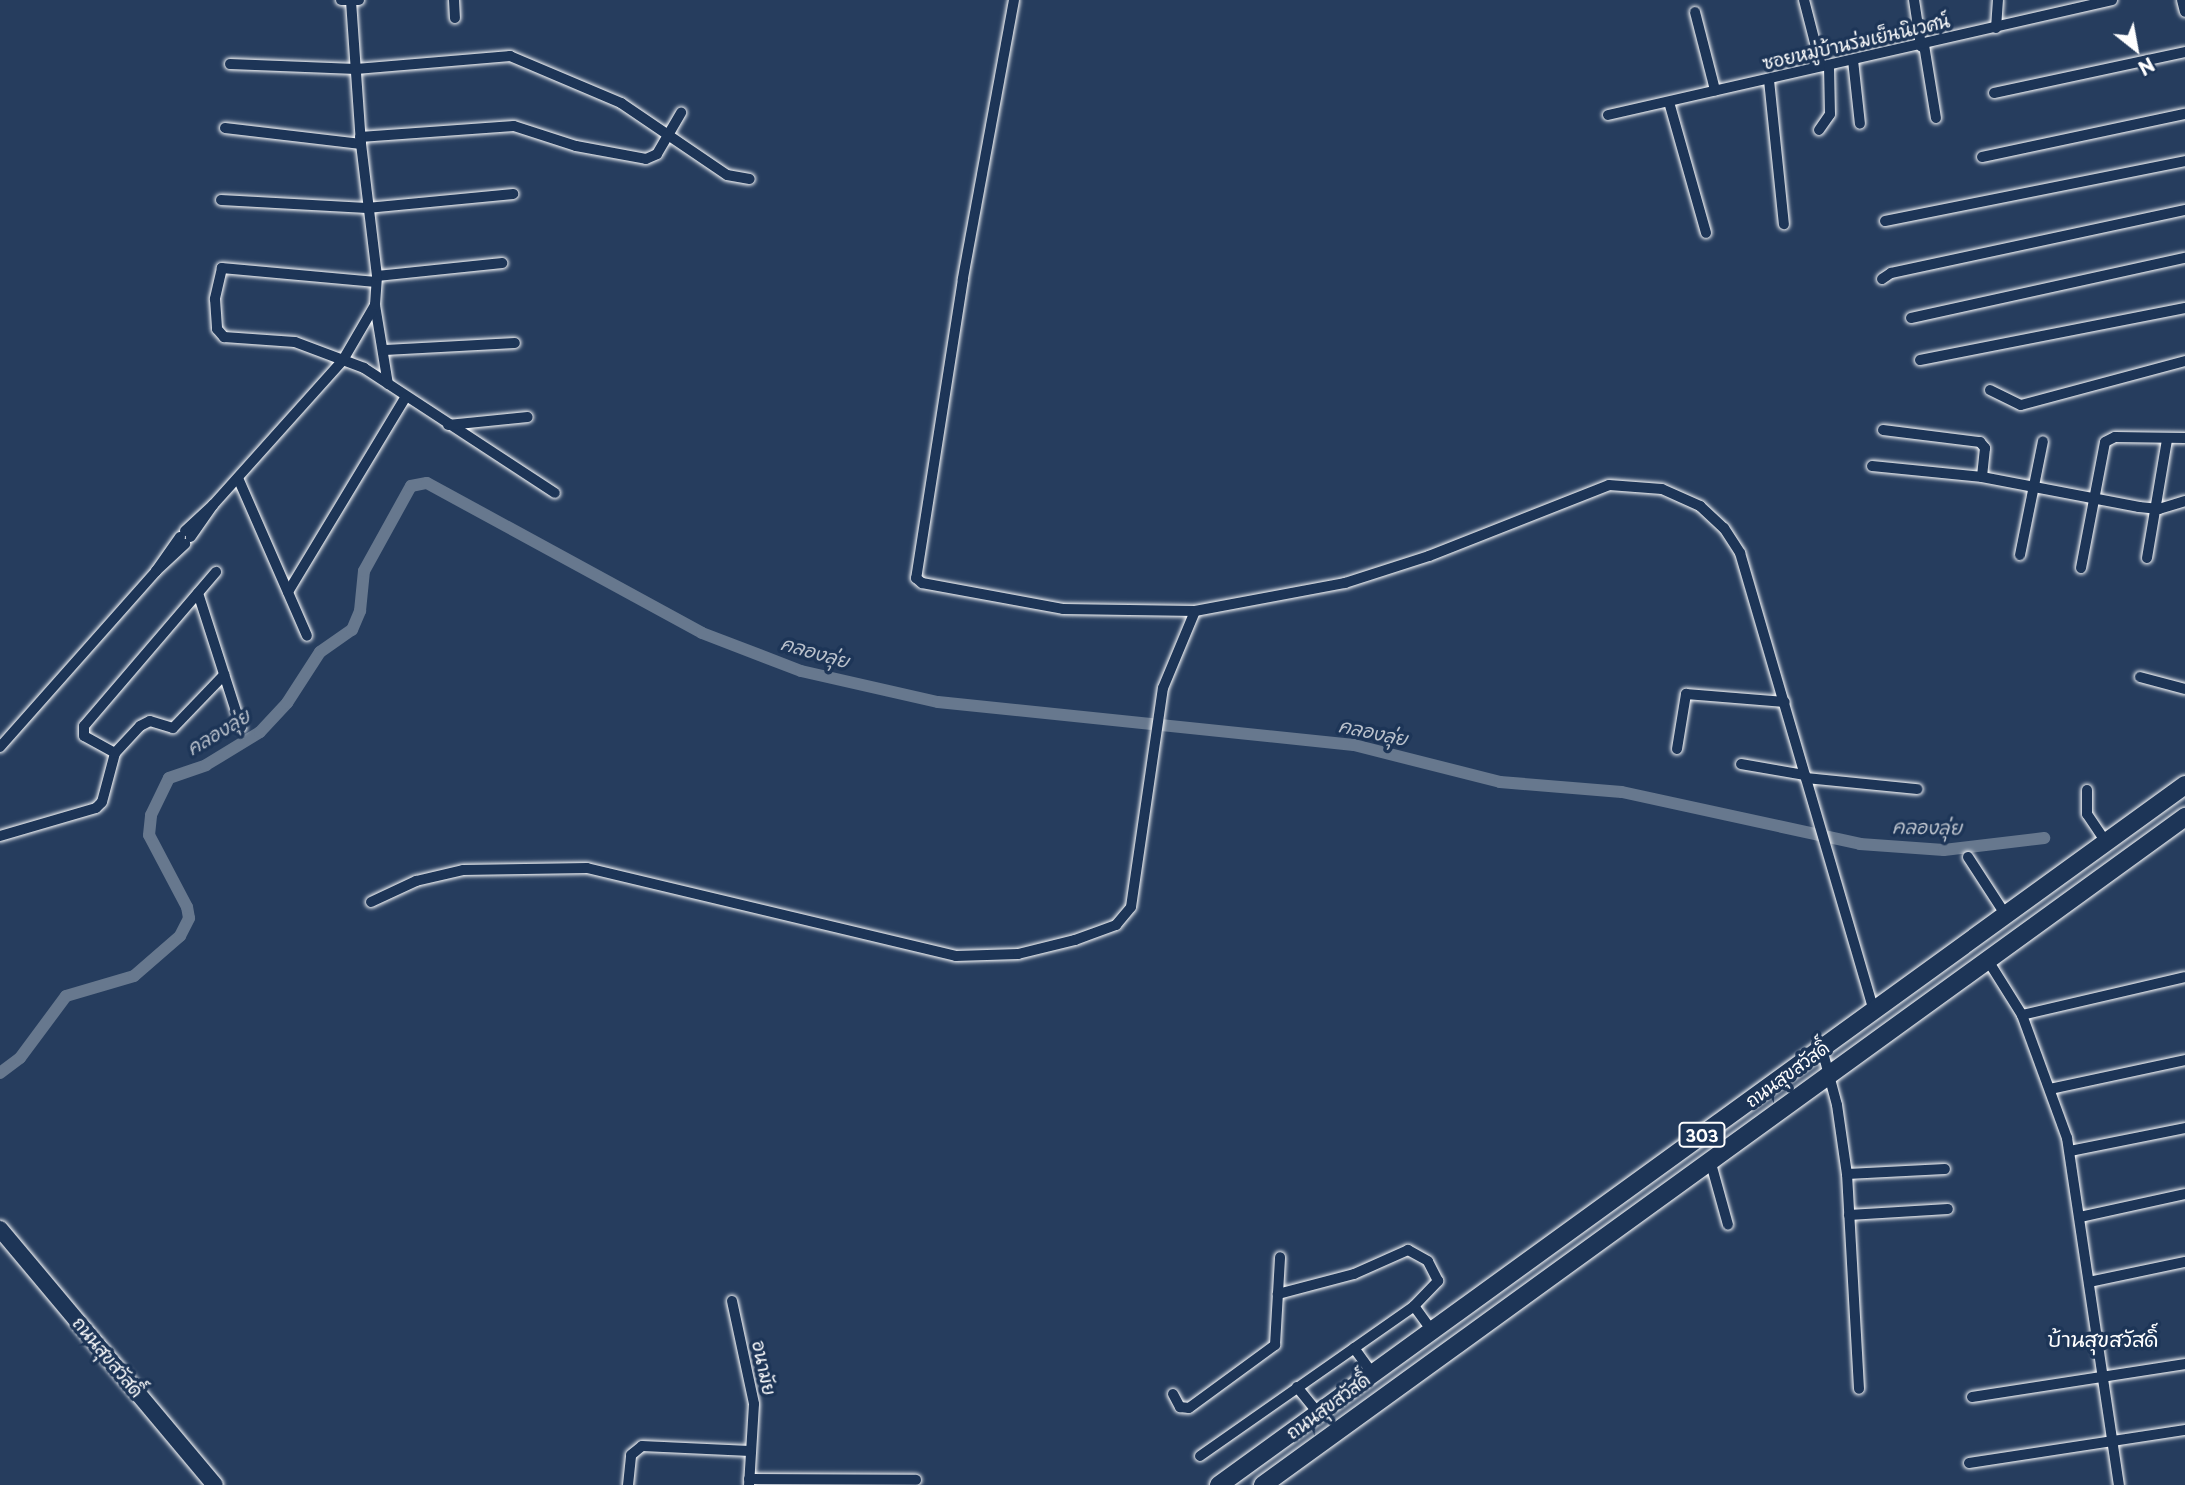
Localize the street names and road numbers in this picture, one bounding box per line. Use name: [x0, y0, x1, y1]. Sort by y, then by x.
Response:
street label: ซอยหมู่บ้านร่มเย็นนิเวศน์: [1760, 10, 1952, 74]
street label: ถนนสุขสวัสดิ์: [1741, 1036, 1833, 1112]
road number: 303: [1678, 1122, 1726, 1148]
street label: ถนนสุขสวัสดิ์: [68, 1312, 148, 1402]
street label: อนามัย: [748, 1339, 780, 1397]
street label: ถนนสุขสวัสดิ์: [1282, 1368, 1374, 1444]

